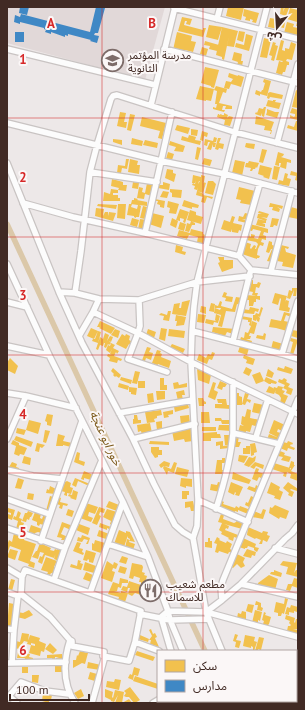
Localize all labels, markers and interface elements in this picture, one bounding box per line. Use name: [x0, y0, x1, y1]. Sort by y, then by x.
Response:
north arrow: [257, 8, 297, 48]
text: A: [47, 15, 55, 32]
text: B: [148, 15, 156, 32]
text: ش: [265, 29, 283, 46]
school or university icon: مدرسة المؤتمر الثانوية: [100, 48, 126, 74]
place label: مدرسة المؤتمر الثانوية: [127, 48, 191, 75]
text: 1: [19, 51, 27, 68]
text: 2: [19, 169, 27, 186]
text: 3: [19, 287, 27, 304]
text: 4: [19, 406, 27, 423]
water label: خور ابو عنجة: [87, 408, 126, 469]
text: 5: [19, 524, 27, 541]
restaurant icon: مطعم شعيب للاسماك: [138, 577, 164, 603]
place label: مطعم شعيب للاسماك: [166, 577, 225, 604]
text: 6: [19, 642, 27, 659]
legend: [157, 650, 297, 702]
text: سكن: [193, 658, 217, 673]
scale bar: [10, 676, 89, 702]
text: مدارس: [193, 678, 227, 693]
text: 100 m: [16, 682, 49, 697]

